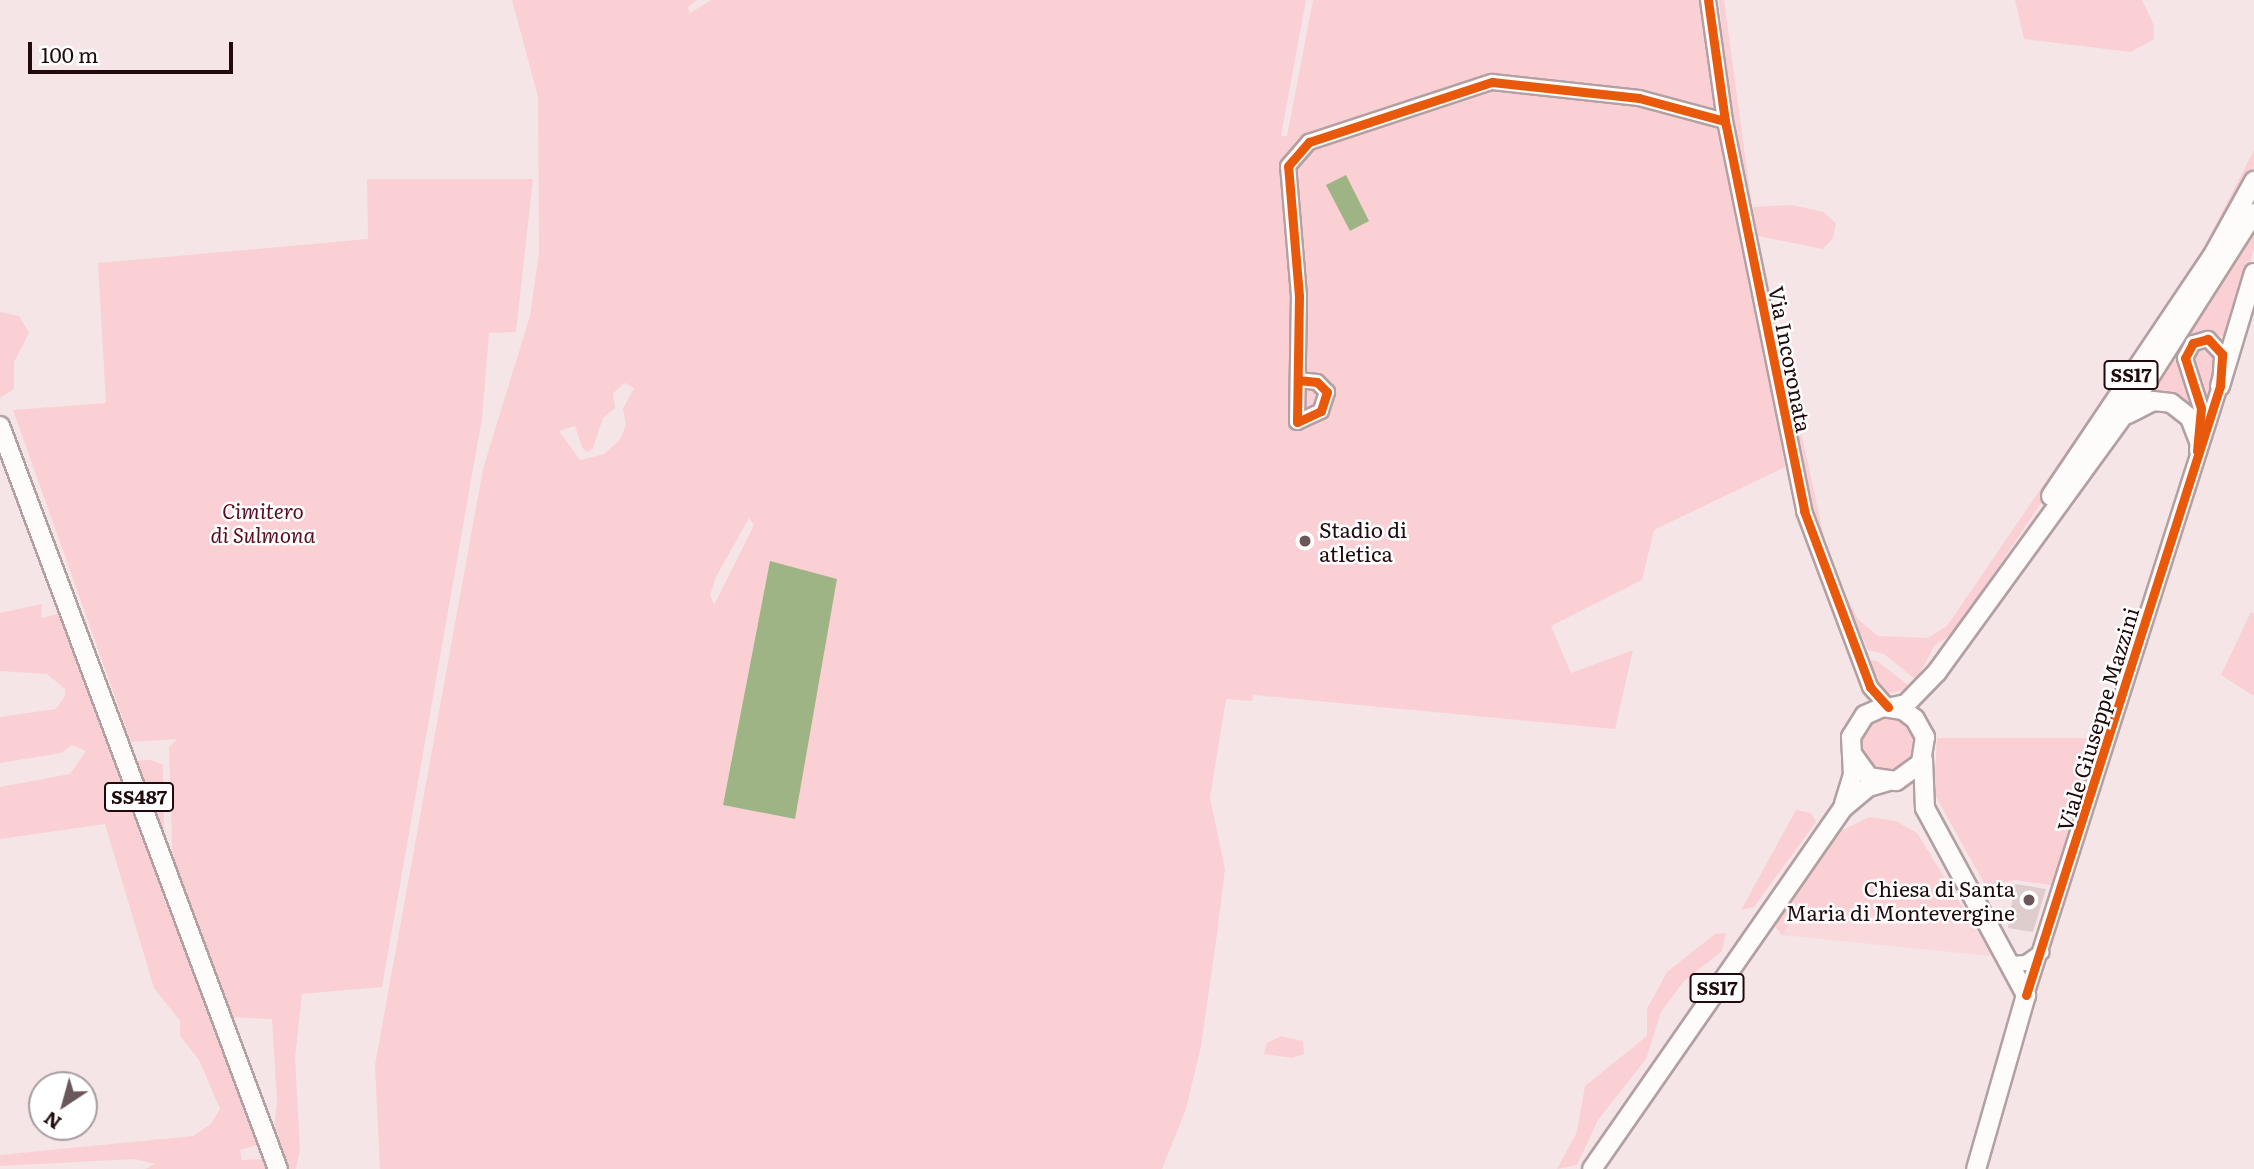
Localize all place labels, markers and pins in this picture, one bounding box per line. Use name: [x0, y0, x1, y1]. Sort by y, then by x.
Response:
place label: Stadio di atletica: [1319, 516, 1407, 566]
marker: Stadio di atletica: [1297, 533, 1313, 549]
place label: Chiesa di Santa Maria di Montevergine: [1786, 875, 2015, 925]
marker: Chiesa di Santa Maria di Montevergine: [2021, 892, 2037, 908]

